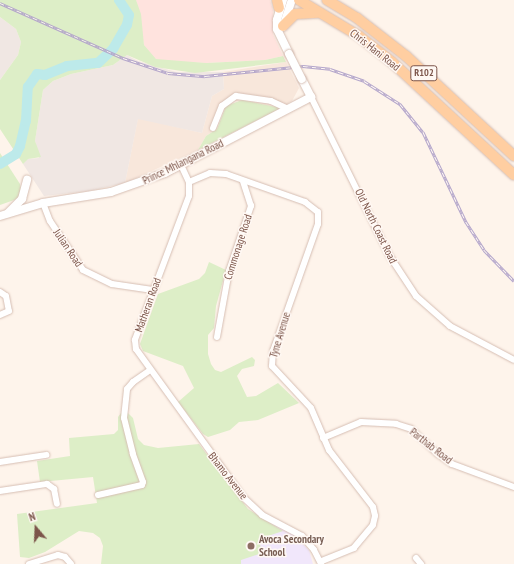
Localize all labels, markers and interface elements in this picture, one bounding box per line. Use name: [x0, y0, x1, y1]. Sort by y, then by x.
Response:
street label: Chris Hani Road: [347, 26, 403, 74]
road number: R102: [410, 65, 438, 81]
street label: Prince Mhlangana Road: [140, 137, 226, 187]
street label: Old North Coast Road: [352, 186, 400, 266]
street label: Commonage Road: [221, 213, 255, 281]
street label: Julian Road: [51, 227, 85, 269]
street label: Matheran Road: [132, 276, 164, 334]
street label: Tyne Avenue: [267, 310, 293, 360]
street label: Parthab Road: [407, 425, 455, 467]
street label: Bhamo Avenue: [205, 450, 251, 502]
north arrow: [16, 508, 56, 548]
text: N: [27, 509, 37, 524]
place label: Avoca Secondary School: [259, 533, 324, 559]
marker: Avoca Secondary School: [246, 541, 256, 551]

